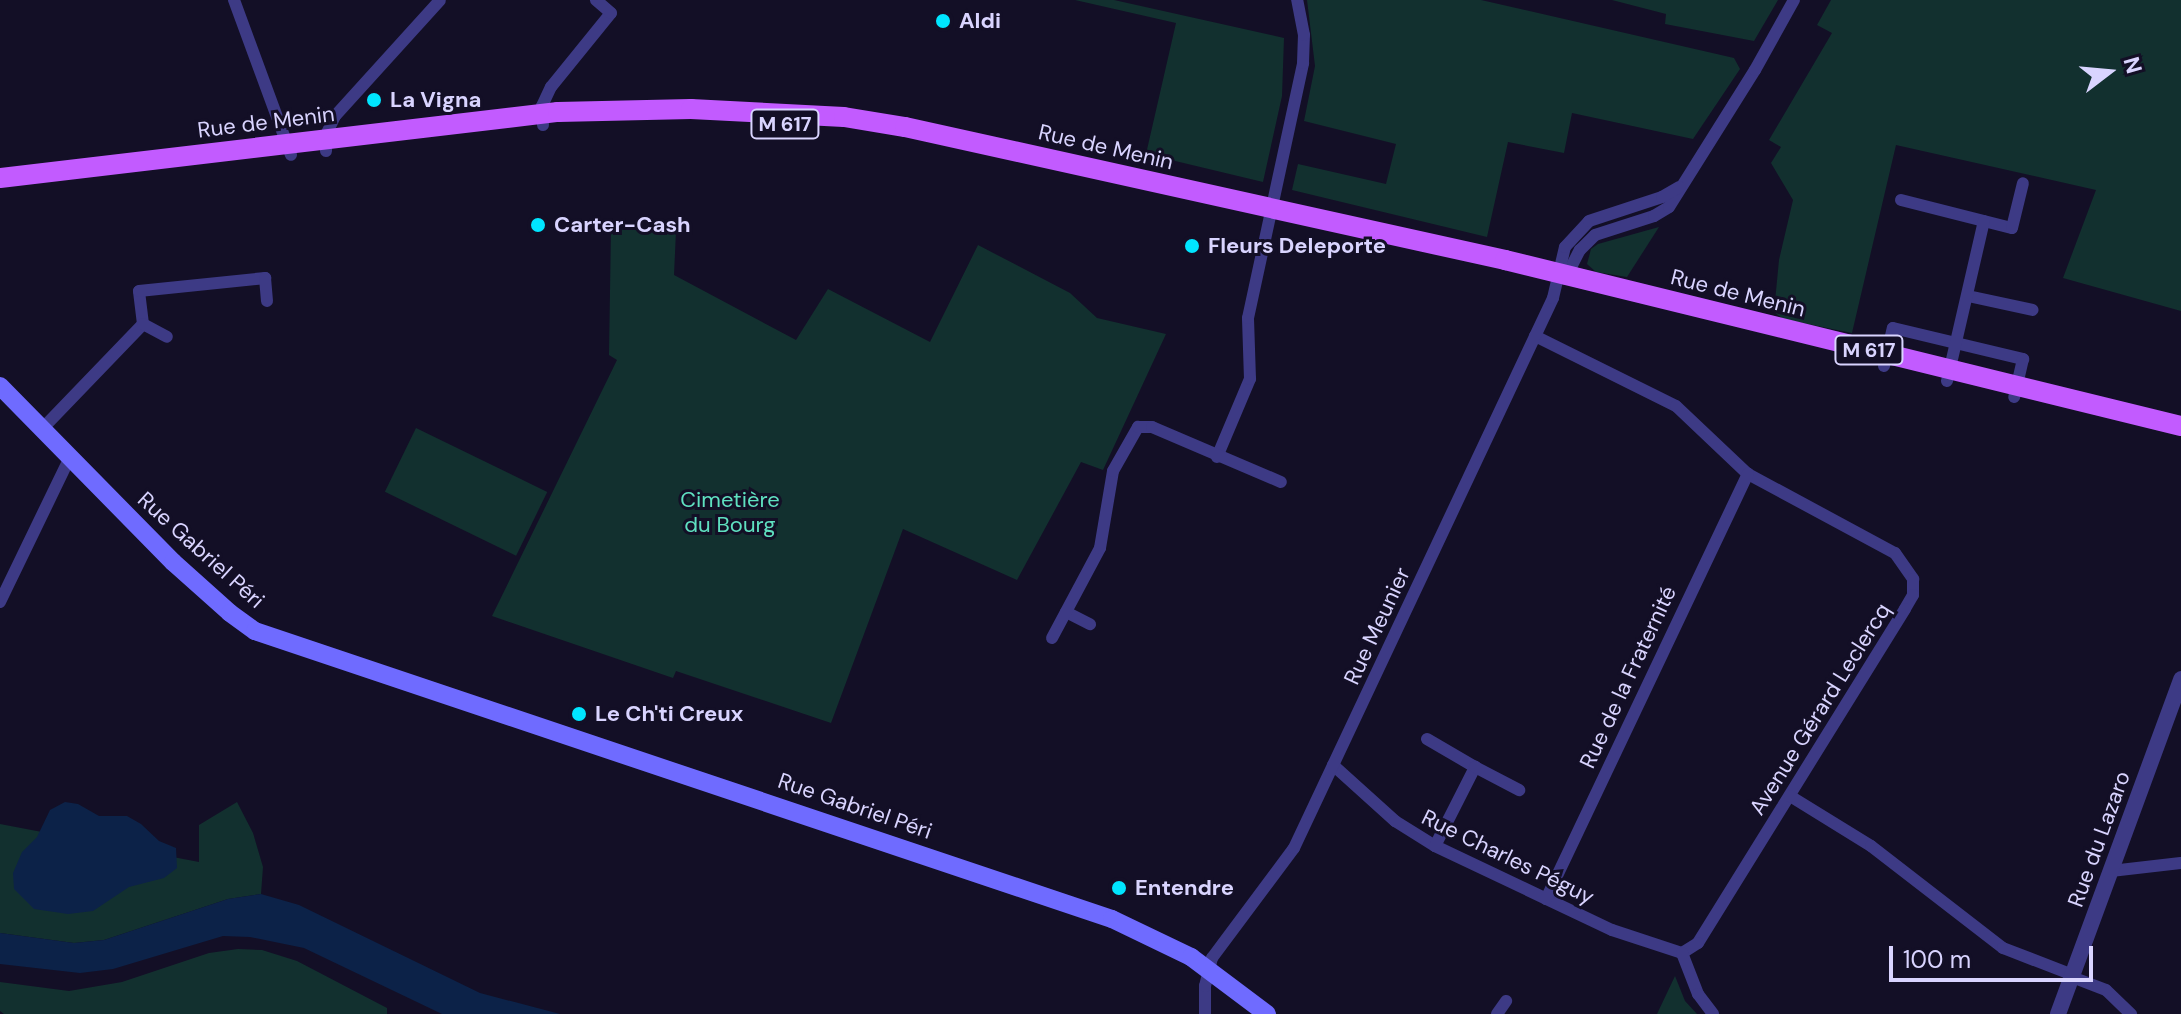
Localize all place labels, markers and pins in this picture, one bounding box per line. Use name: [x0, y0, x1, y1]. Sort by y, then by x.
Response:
place label: Aldi: [959, 8, 1001, 34]
marker: Aldi: [934, 12, 952, 30]
place label: La Vigna: [390, 87, 481, 113]
marker: La Vigna: [365, 91, 383, 109]
place label: Carter-Cash: [554, 212, 691, 238]
marker: Carter-Cash: [529, 216, 547, 234]
place label: Fleurs Deleporte: [1208, 233, 1386, 259]
marker: Fleurs Deleporte: [1183, 237, 1201, 255]
place label: Le Ch'ti Creux: [595, 701, 743, 727]
marker: Le Ch'ti Creux: [570, 705, 588, 723]
place label: Entendre: [1135, 875, 1234, 901]
marker: Entendre: [1110, 879, 1128, 897]

